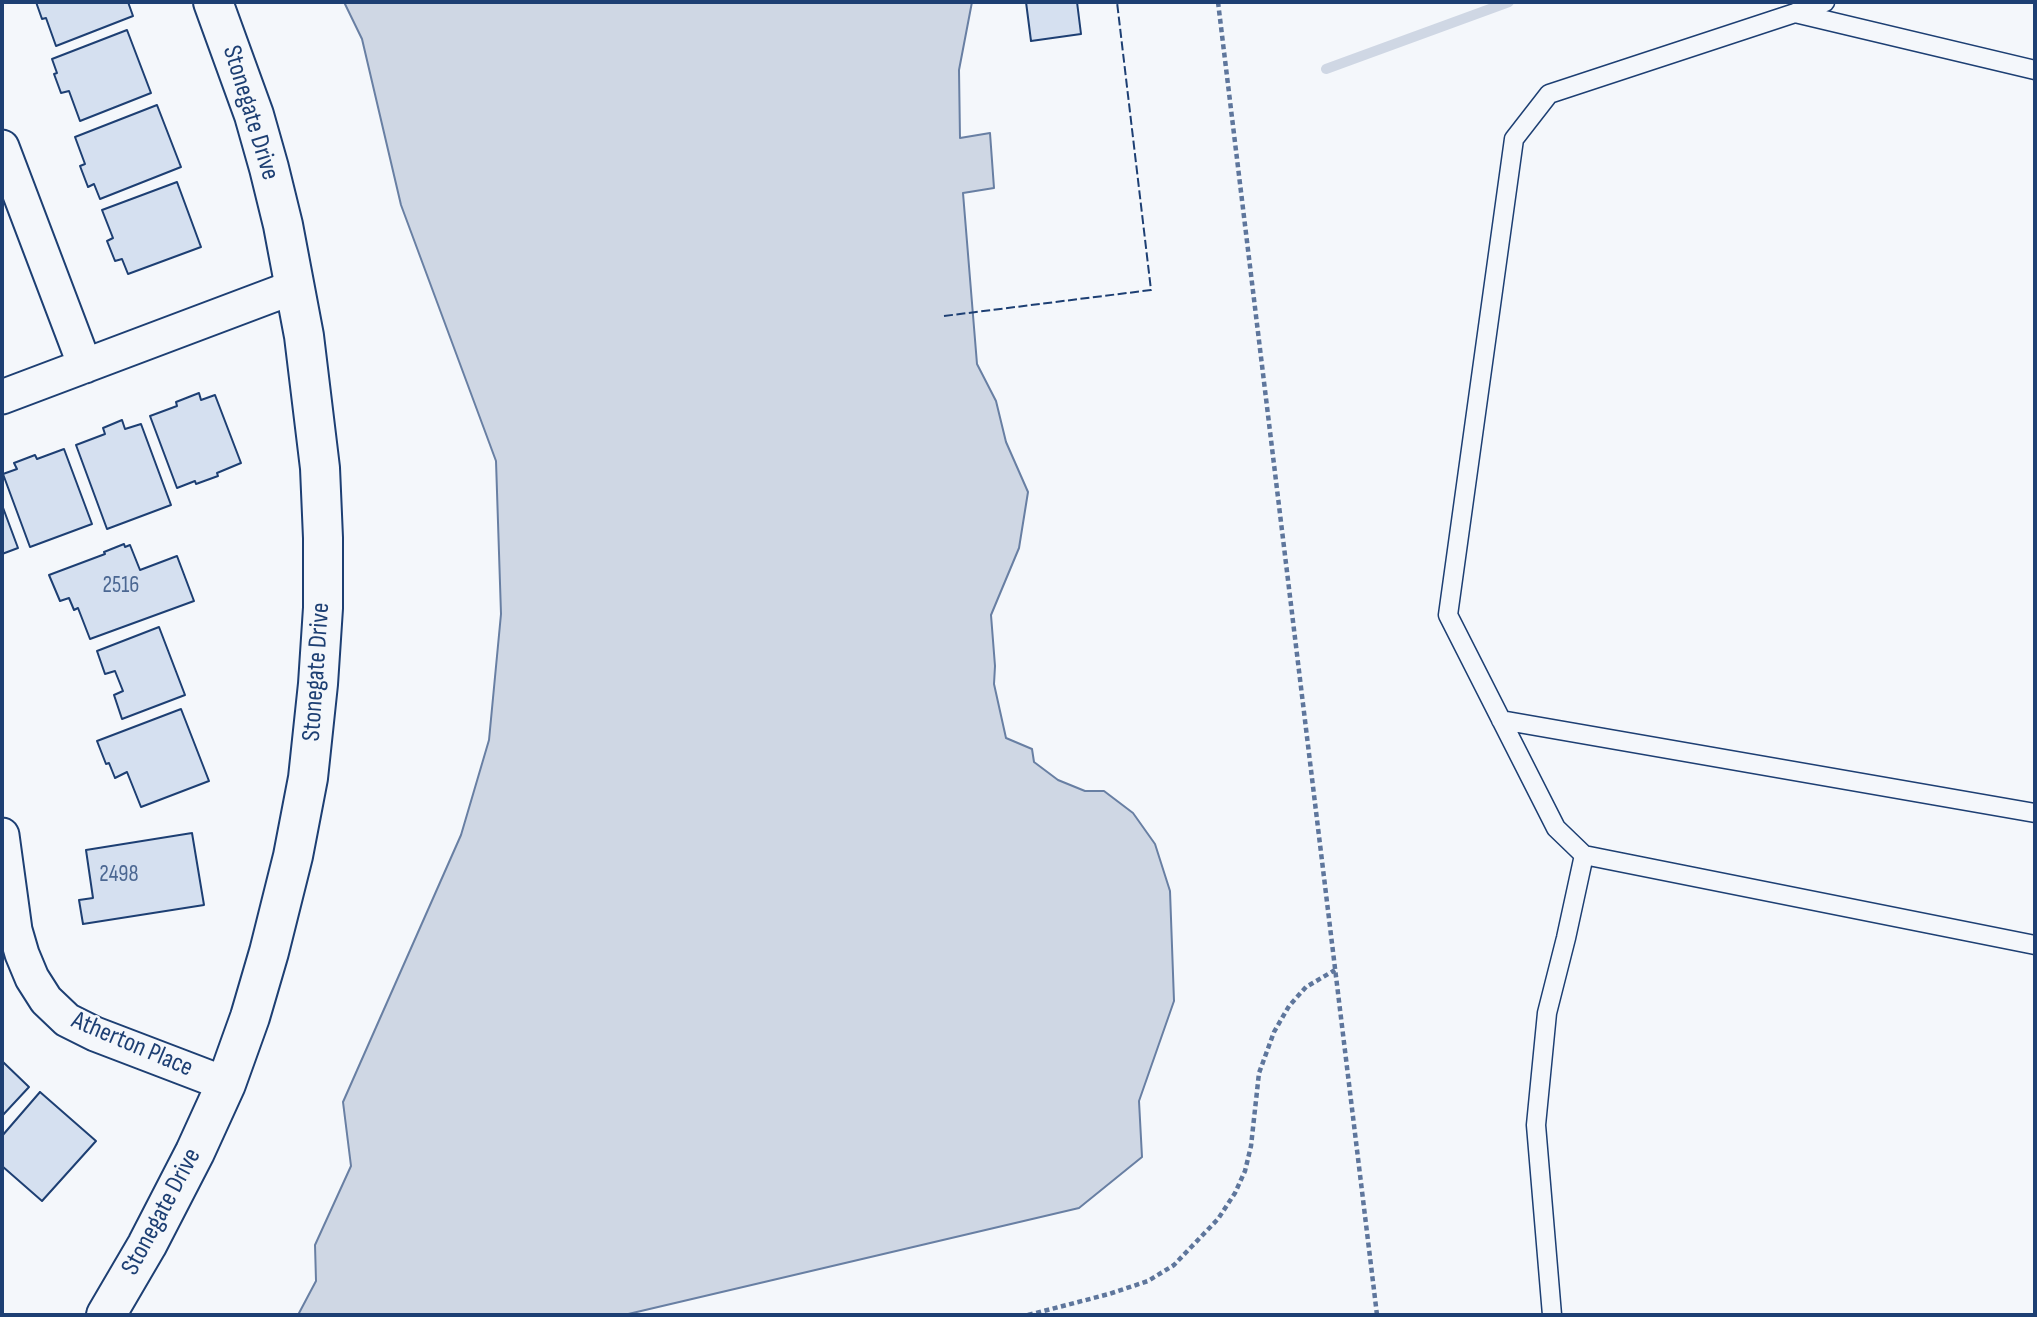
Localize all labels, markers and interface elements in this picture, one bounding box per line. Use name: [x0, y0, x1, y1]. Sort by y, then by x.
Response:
street label: Stonegate Drive: [215, 42, 285, 184]
house number: 2516: [103, 572, 139, 600]
street label: Stonegate Drive: [297, 602, 337, 742]
house number: 2498: [99, 861, 139, 889]
street label: Atherton Place: [67, 1005, 197, 1085]
street label: Stonegate Drive: [116, 1143, 208, 1281]

